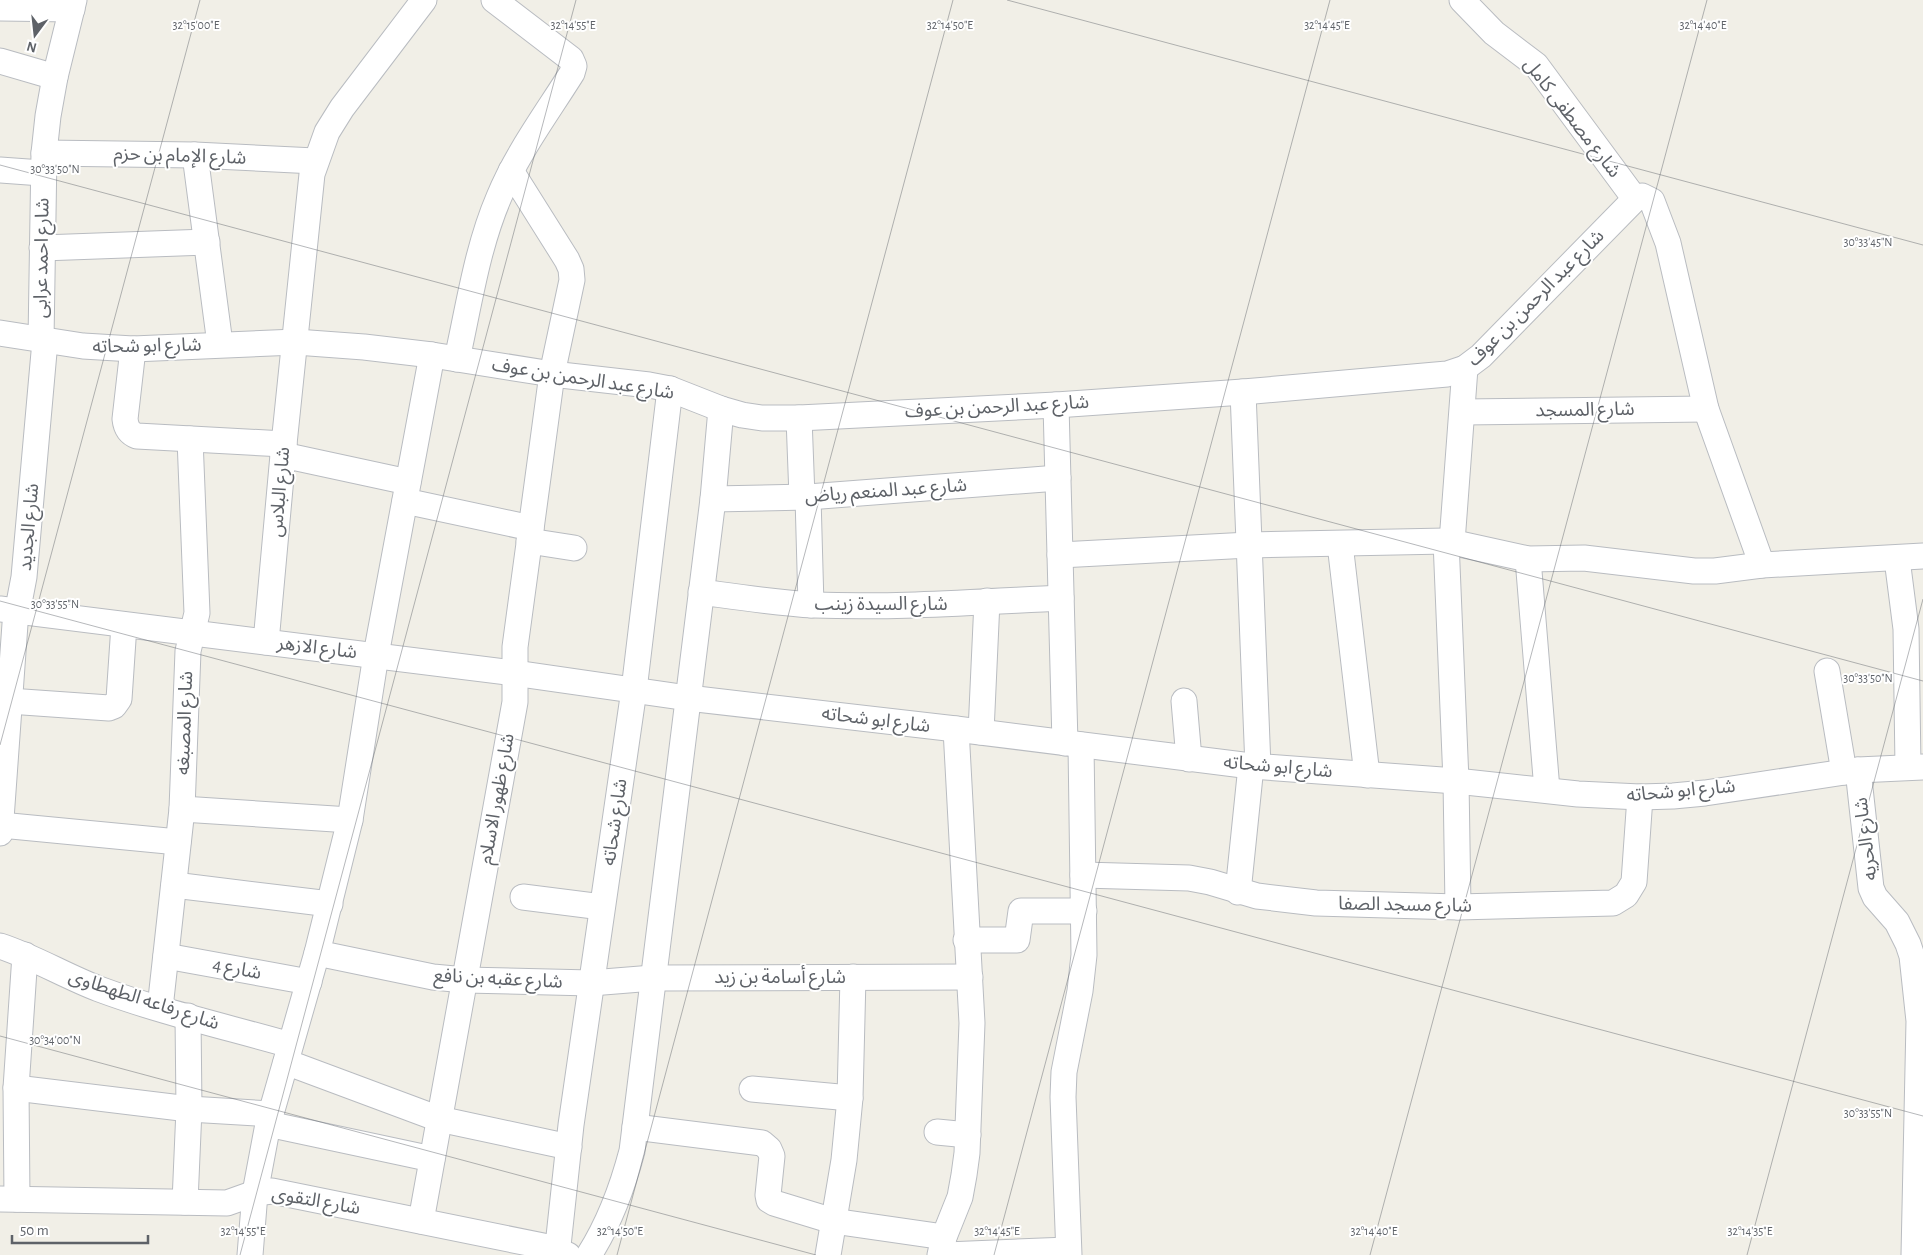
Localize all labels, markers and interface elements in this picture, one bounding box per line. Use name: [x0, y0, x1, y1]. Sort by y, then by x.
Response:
north arrow: [10, 10, 60, 60]
text: 32°15'00"E: [173, 19, 220, 31]
text: 32°14'55"E: [551, 19, 596, 31]
text: 32°14'50"E: [927, 19, 973, 31]
text: 32°14'45"E: [1304, 19, 1350, 31]
text: 32°14'40"E: [1679, 19, 1727, 31]
text: N: [25, 39, 38, 55]
street label: شارع مصطفى كامل: [1517, 55, 1624, 183]
street label: شارع الإمام بن حزم: [113, 144, 247, 172]
text: 30°33'50"N: [30, 163, 80, 175]
street label: شارع احمد عرابى: [31, 198, 56, 318]
street label: شارع عبد الرحمن بن عوف: [1464, 226, 1610, 372]
text: 30°33'45"N: [1843, 236, 1893, 248]
street label: شارع ابو شحاته: [92, 336, 202, 359]
street label: شارع عبد الرحمن بن عوف: [490, 355, 675, 406]
street label: شارع عبد الرحمن بن عوف: [905, 393, 1090, 424]
street label: شارع المسجد: [1535, 400, 1635, 423]
street label: شارع البلاس: [267, 446, 296, 538]
street label: شارع عبد المنعم رياض: [804, 476, 968, 510]
street label: شارع الجديد: [16, 483, 45, 572]
street label: شارع السيدة زينب: [814, 595, 948, 617]
text: 30°33'55"N: [31, 598, 79, 610]
street label: شارع الازهر: [275, 634, 358, 665]
street label: شارع المصبغه: [174, 671, 199, 776]
text: 30°33'50"N: [1843, 672, 1893, 684]
street label: شارع ابو شحاته: [820, 704, 931, 739]
street label: شارع ظهور الاسلام: [476, 732, 522, 867]
street label: شارع ابو شحاته: [1222, 753, 1333, 784]
street label: شارع شحاته: [599, 777, 633, 867]
street label: شارع ابو شحاته: [1626, 777, 1737, 808]
street label: شارع الحريه: [1851, 796, 1884, 882]
street label: شارع مسجد الصفا: [1338, 894, 1472, 919]
street label: شارع 4: [210, 955, 263, 986]
street label: شارع أسامة بن زيد: [714, 965, 846, 990]
street label: شارع عقبه بن نافع: [433, 966, 563, 996]
street label: شارع رفاعه الطهطاوى: [65, 967, 222, 1036]
text: 30°34'00"N: [29, 1034, 81, 1046]
text: 30°33'55"N: [1844, 1107, 1892, 1119]
street label: شارع التقوى: [270, 1184, 362, 1221]
scale bar: [12, 1212, 149, 1244]
text: 50 m: [20, 1223, 49, 1238]
text: 32°14'55"E: [221, 1225, 266, 1237]
text: 32°14'50"E: [597, 1225, 643, 1237]
text: 32°14'45"E: [974, 1225, 1020, 1237]
text: 32°14'40"E: [1350, 1225, 1398, 1237]
text: 32°14'35"E: [1728, 1225, 1773, 1237]

